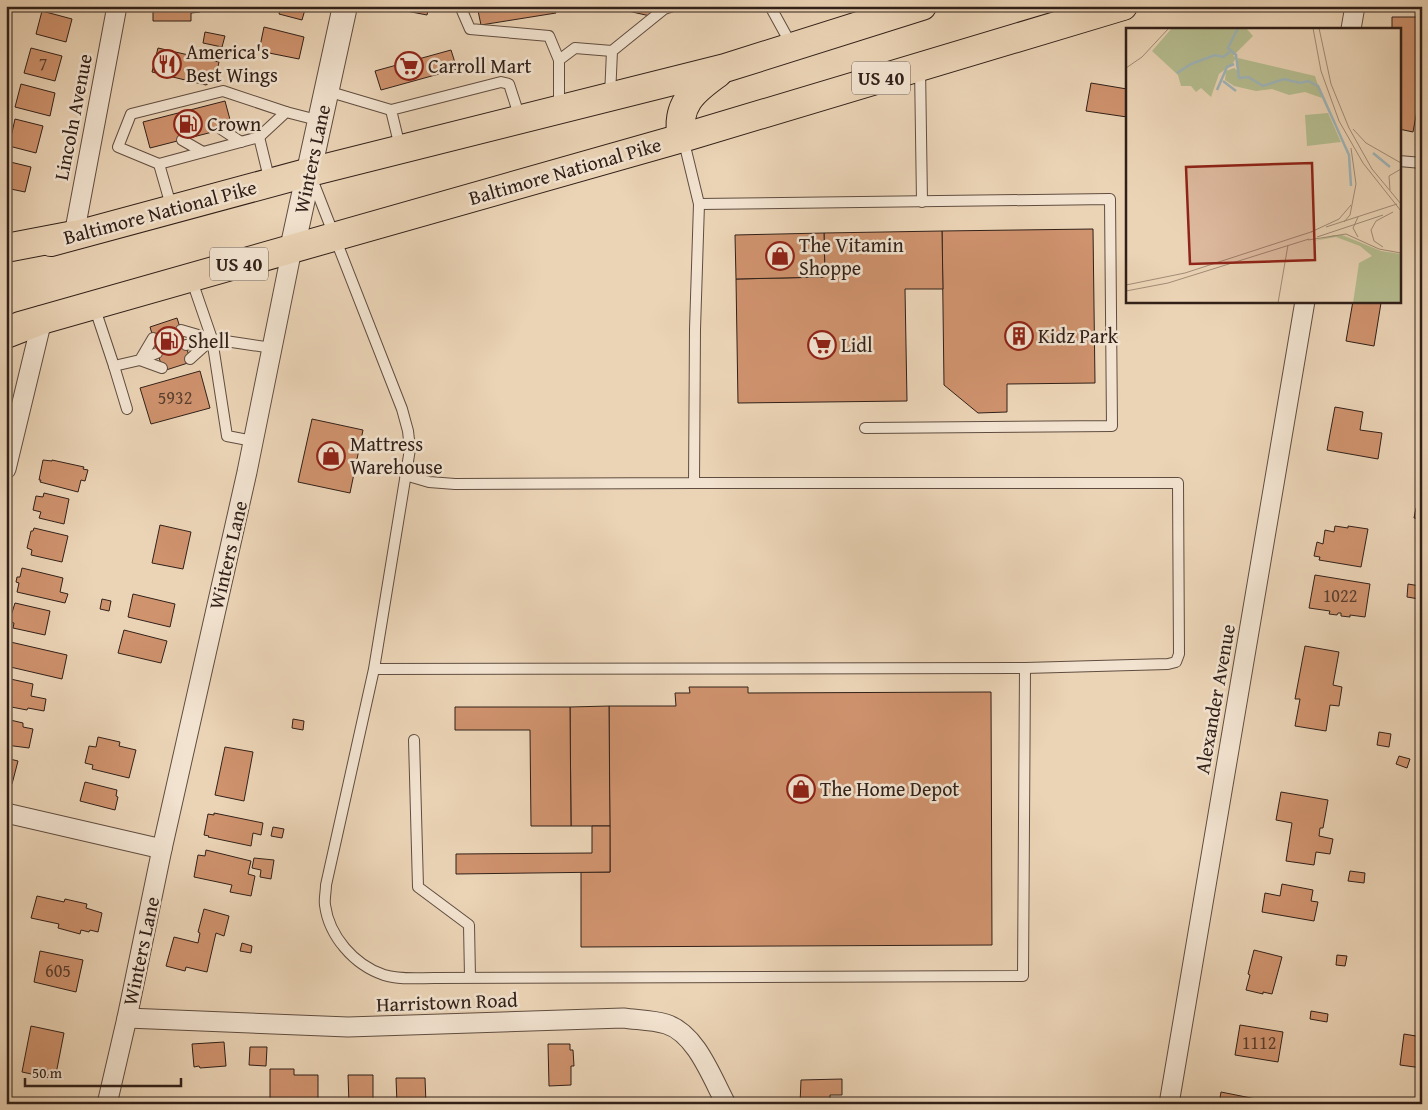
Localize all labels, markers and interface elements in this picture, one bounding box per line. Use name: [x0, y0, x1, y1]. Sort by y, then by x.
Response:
inset map: [1126, 28, 1400, 302]
place label: America's Best Wings: [186, 37, 278, 89]
restaurant icon: America's Best Wings: [152, 49, 182, 79]
house number: 7: [39, 50, 47, 77]
street label: Lincoln Avenue: [46, 51, 99, 183]
supermarket icon: Carroll Mart: [394, 51, 424, 81]
place label: Carroll Mart: [428, 51, 532, 80]
road number: US 40: [852, 62, 910, 94]
street label: Winters Lane: [286, 102, 337, 216]
fuel station icon: Crown: [173, 109, 203, 139]
place label: Crown: [207, 109, 261, 138]
street label: Baltimore National Pike: [465, 129, 664, 212]
street label: Baltimore National Pike: [60, 172, 260, 251]
place label: The Vitamin Shoppe: [799, 230, 904, 282]
shop icon: The Vitamin Shoppe: [765, 241, 795, 271]
road number: US 40: [210, 248, 268, 280]
building icon: Kidz Park: [1004, 321, 1034, 351]
place label: Kidz Park: [1038, 321, 1119, 350]
fuel station icon: Shell: [154, 326, 184, 356]
place label: Shell: [188, 326, 230, 355]
supermarket icon: Lidl: [807, 330, 837, 360]
place label: Lidl: [841, 330, 873, 359]
house number: 5932: [158, 384, 192, 411]
place label: Mattress Warehouse: [350, 429, 443, 481]
shop icon: Mattress Warehouse: [316, 441, 346, 471]
street label: Winters Lane: [201, 498, 254, 612]
house number: 1022: [1323, 582, 1357, 609]
street label: Alexander Avenue: [1187, 622, 1242, 776]
shop icon: The Home Depot: [786, 774, 816, 804]
place label: The Home Depot: [820, 774, 959, 803]
street label: Winters Lane: [115, 894, 166, 1008]
house number: 605: [45, 957, 71, 984]
street label: Harristown Road: [376, 985, 518, 1018]
house number: 1112: [1242, 1029, 1276, 1056]
scale bar: [25, 1055, 181, 1087]
text: 50 m: [32, 1062, 63, 1083]

